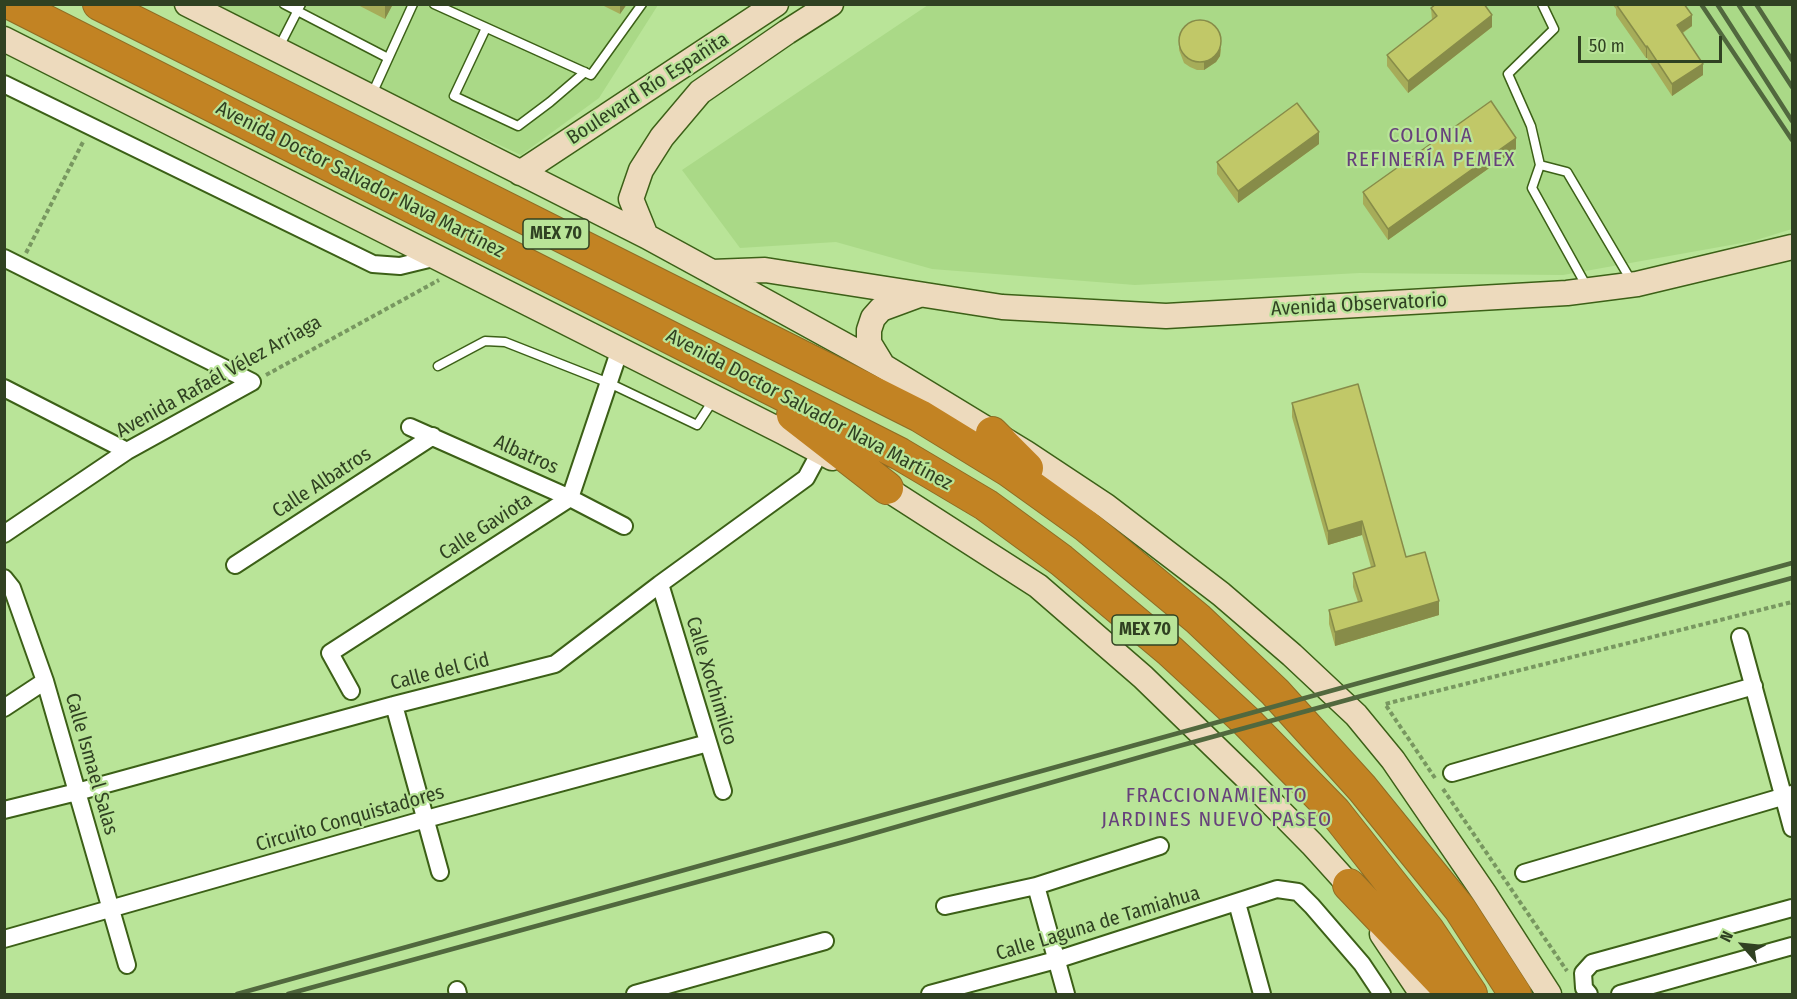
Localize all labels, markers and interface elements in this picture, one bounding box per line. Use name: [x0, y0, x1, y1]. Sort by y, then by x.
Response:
scale bar: [1581, 24, 1725, 62]
street label: Boulevard Río Españita: [563, 28, 733, 150]
text: 50 m: [1589, 35, 1625, 57]
street label: Avenida Doctor Salvador Nava Martínez: [212, 97, 508, 263]
district label: COLONIA REFINERÍA PEMEX: [1346, 123, 1516, 173]
road number: MEX 70: [523, 219, 589, 249]
street label: Avenida Observatorio: [1270, 288, 1448, 322]
street label: Avenida Rafaél Vélez Arriaga: [112, 311, 326, 443]
street label: Avenida Doctor Salvador Nava Martínez: [662, 324, 956, 496]
street label: Albatros: [490, 430, 562, 480]
street label: Calle Albatros: [268, 442, 376, 524]
street label: Calle Gaviota: [435, 488, 537, 566]
street label: Calle Xochimilco: [680, 614, 742, 748]
road number: MEX 70: [1112, 615, 1178, 645]
street label: Calle del Cid: [388, 648, 492, 696]
street label: Calle Ismael Salas: [59, 690, 123, 838]
street label: Circuito Conquistadores: [253, 781, 447, 857]
district label: FRACCIONAMIENTO JARDINES NUEVO PASEO: [1101, 783, 1333, 833]
street label: Calle Laguna de Tamiahua: [993, 882, 1203, 966]
north arrow: [1713, 915, 1773, 975]
text: N: [1716, 928, 1737, 945]

